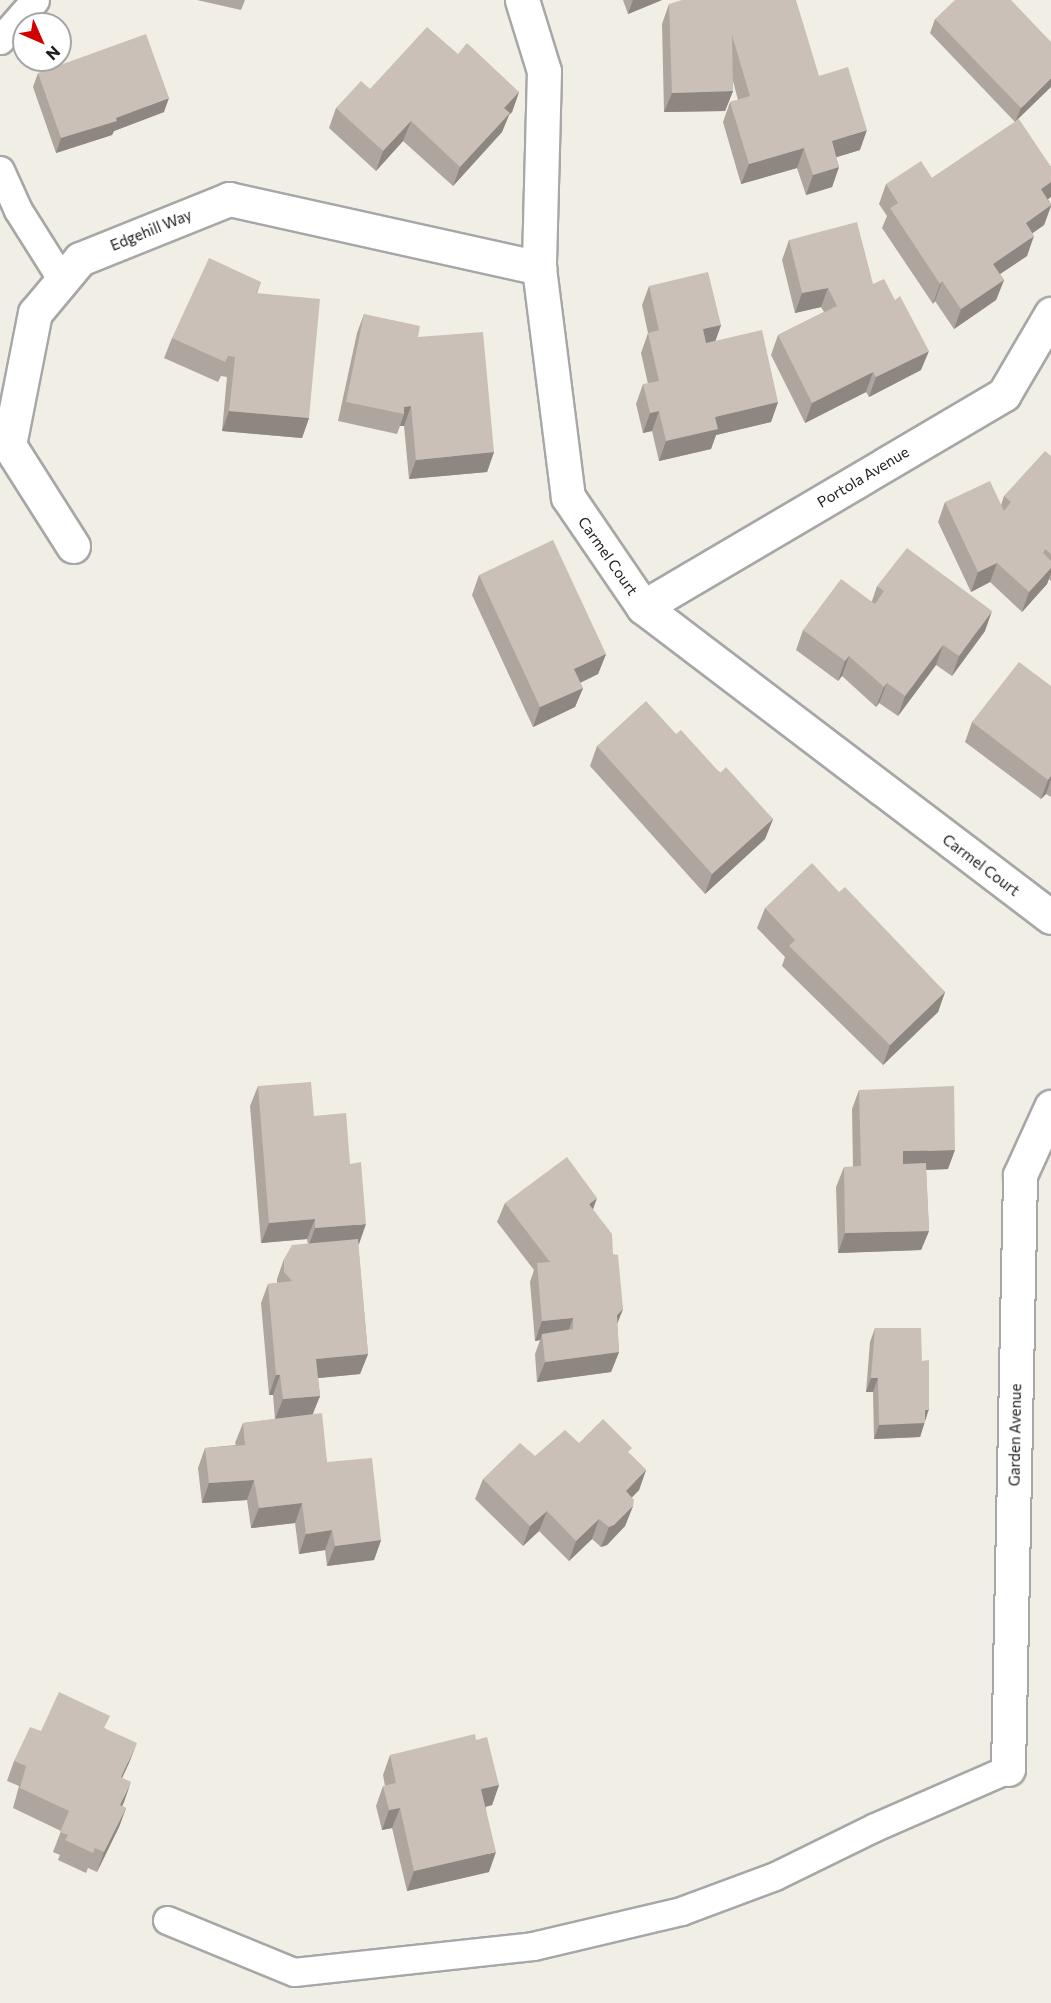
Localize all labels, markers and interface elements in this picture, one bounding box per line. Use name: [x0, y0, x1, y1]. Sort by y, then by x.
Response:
north arrow: [12, 12, 72, 72]
text: N: [43, 43, 65, 65]
street label: Edgehill Way: [108, 205, 194, 255]
street label: Portola Avenue: [814, 443, 912, 511]
street label: Carmel Court: [574, 513, 642, 599]
street label: Carmel Court: [939, 830, 1023, 900]
street label: Garden Avenue: [1005, 1384, 1025, 1486]

